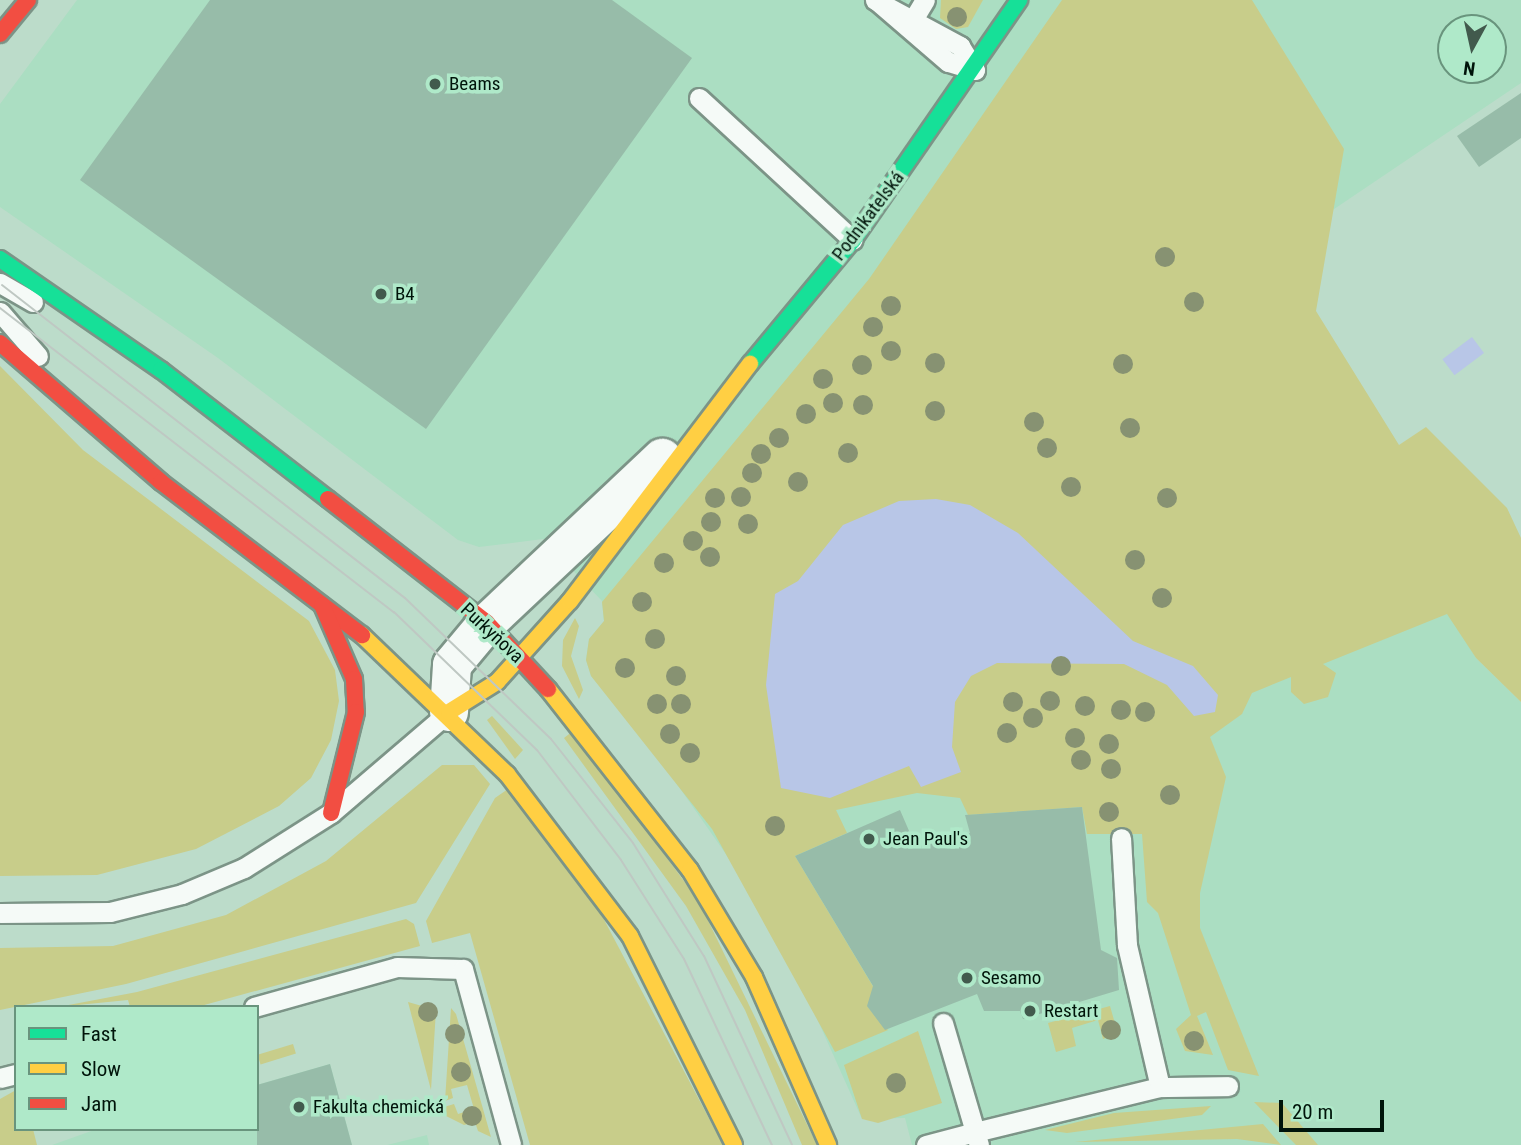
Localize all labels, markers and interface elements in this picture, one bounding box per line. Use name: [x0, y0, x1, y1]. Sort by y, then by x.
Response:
north arrow: [1437, 14, 1507, 84]
text: N: [1462, 56, 1477, 81]
place label: Beams: [449, 73, 500, 95]
marker: Beams: [427, 76, 443, 92]
street label: Podnikatelská: [827, 167, 909, 265]
place label: B4: [395, 283, 415, 305]
marker: B4: [373, 286, 389, 302]
street label: Purkyňova: [456, 598, 528, 668]
place label: Jean Paul's: [883, 828, 968, 850]
marker: Jean Paul's: [861, 831, 877, 847]
place label: Sesamo: [981, 967, 1041, 989]
marker: Sesamo: [959, 970, 975, 986]
place label: Restart: [1044, 1000, 1098, 1022]
marker: Restart: [1022, 1003, 1038, 1019]
legend: [14, 1005, 259, 1131]
text: Fast: [81, 1022, 117, 1046]
text: Slow: [81, 1057, 121, 1081]
scale bar: [1283, 1086, 1388, 1130]
text: Jam: [81, 1092, 117, 1116]
place label: Fakulta chemická: [313, 1096, 444, 1118]
marker: Fakulta chemická: [291, 1099, 307, 1115]
text: 20 m: [1292, 1100, 1333, 1124]

